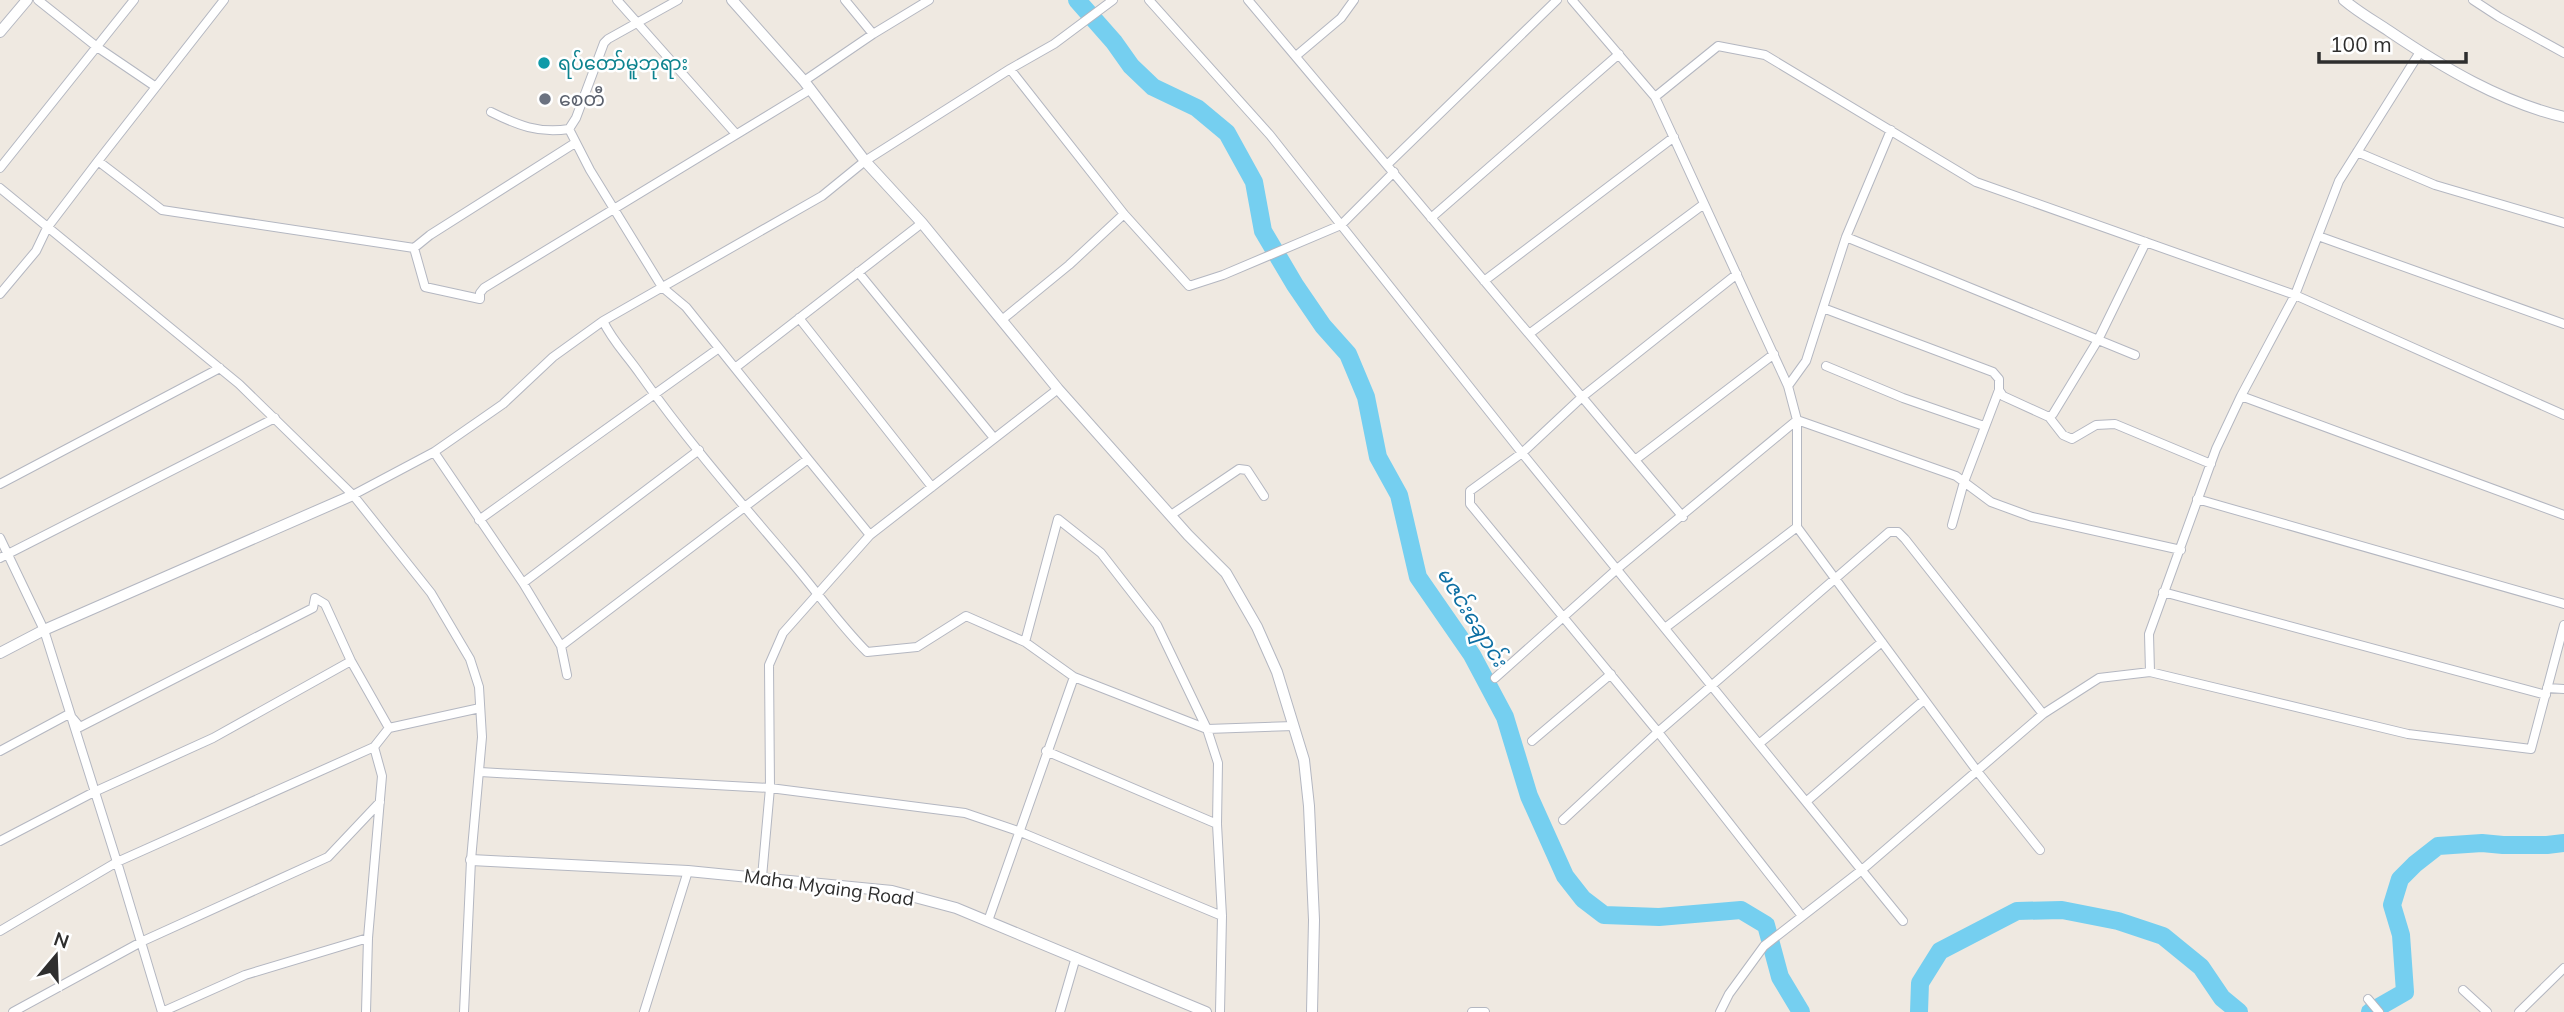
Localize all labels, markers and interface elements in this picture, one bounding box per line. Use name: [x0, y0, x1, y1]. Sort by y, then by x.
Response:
scale bar: [2319, 21, 2466, 65]
text: 100 m: [2330, 31, 2392, 57]
place label: ရပ်တော်မူဘုရား: [558, 49, 688, 80]
marker: ရပ်တော်မူဘုရား: [536, 55, 552, 71]
place label: စေတီ: [559, 85, 605, 111]
marker: စေတီ: [537, 91, 553, 107]
water label: မဇင်းချောင်း: [1428, 561, 1515, 675]
street label: Maha Myaing Road: [742, 863, 916, 911]
north arrow: [21, 921, 91, 991]
text: N: [51, 926, 72, 954]

